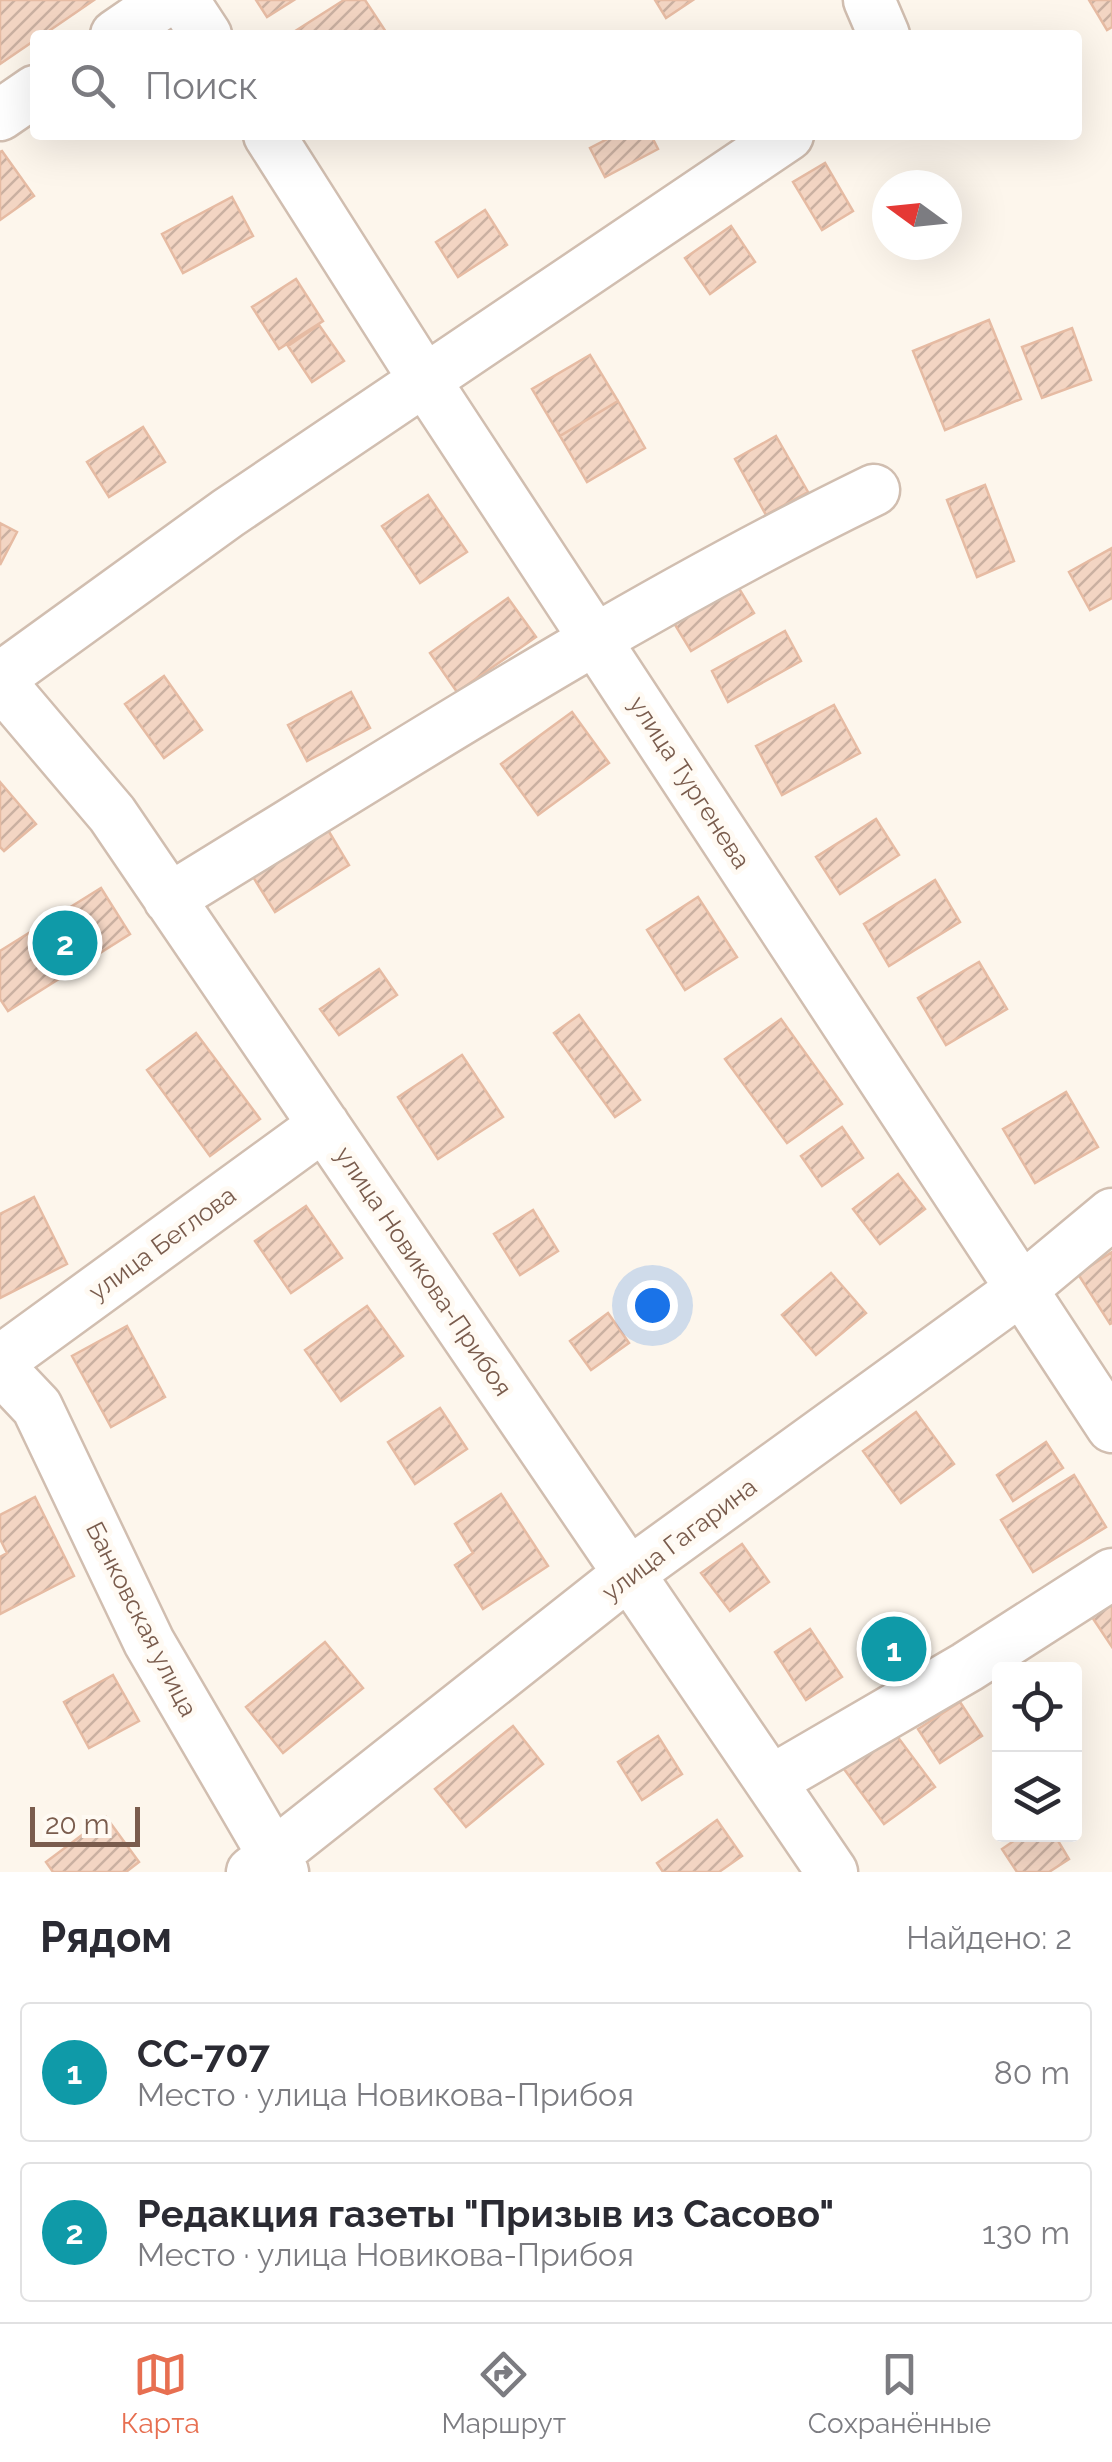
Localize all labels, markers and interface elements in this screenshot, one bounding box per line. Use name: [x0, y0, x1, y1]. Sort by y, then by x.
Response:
search box: [30, 30, 1082, 140]
icon: search: [65, 58, 120, 113]
text: Поиск: [145, 63, 258, 108]
north arrow: [872, 170, 962, 260]
street label: улица Тургенева: [623, 690, 757, 874]
pin: 2: [32, 906, 98, 980]
street label: улица Новикова-Прибоя: [329, 1141, 519, 1401]
street label: улица Беглова: [83, 1180, 241, 1306]
your location: [627, 1280, 678, 1331]
street label: улица Гагарина: [596, 1471, 762, 1607]
street label: Банковская улица: [80, 1517, 204, 1721]
pin: 1: [862, 1612, 926, 1686]
map controls: [992, 1662, 1082, 1842]
button: locate: [992, 1662, 1082, 1752]
button: layers: [992, 1752, 1082, 1842]
scale bar: [30, 1802, 140, 1846]
text: 20 m: [45, 1808, 110, 1841]
text: Рядом: [40, 1913, 172, 1962]
text: Найдено: 2: [906, 1919, 1072, 1956]
text: СС-707: [137, 2031, 270, 2076]
text: 1: [67, 2054, 82, 2091]
text: 80 m: [994, 2054, 1070, 2091]
text: Место · улица Новикова-Прибоя: [137, 2076, 634, 2113]
text: Редакция газеты "Призыв из Сасово": [137, 2191, 834, 2236]
text: 2: [65, 2214, 84, 2251]
text: 130 m: [982, 2214, 1070, 2251]
text: Место · улица Новикова-Прибоя: [137, 2236, 634, 2273]
tab: Карта: [121, 2347, 200, 2440]
tab: Маршрут: [441, 2347, 566, 2440]
tab: Сохранённые: [808, 2347, 991, 2440]

